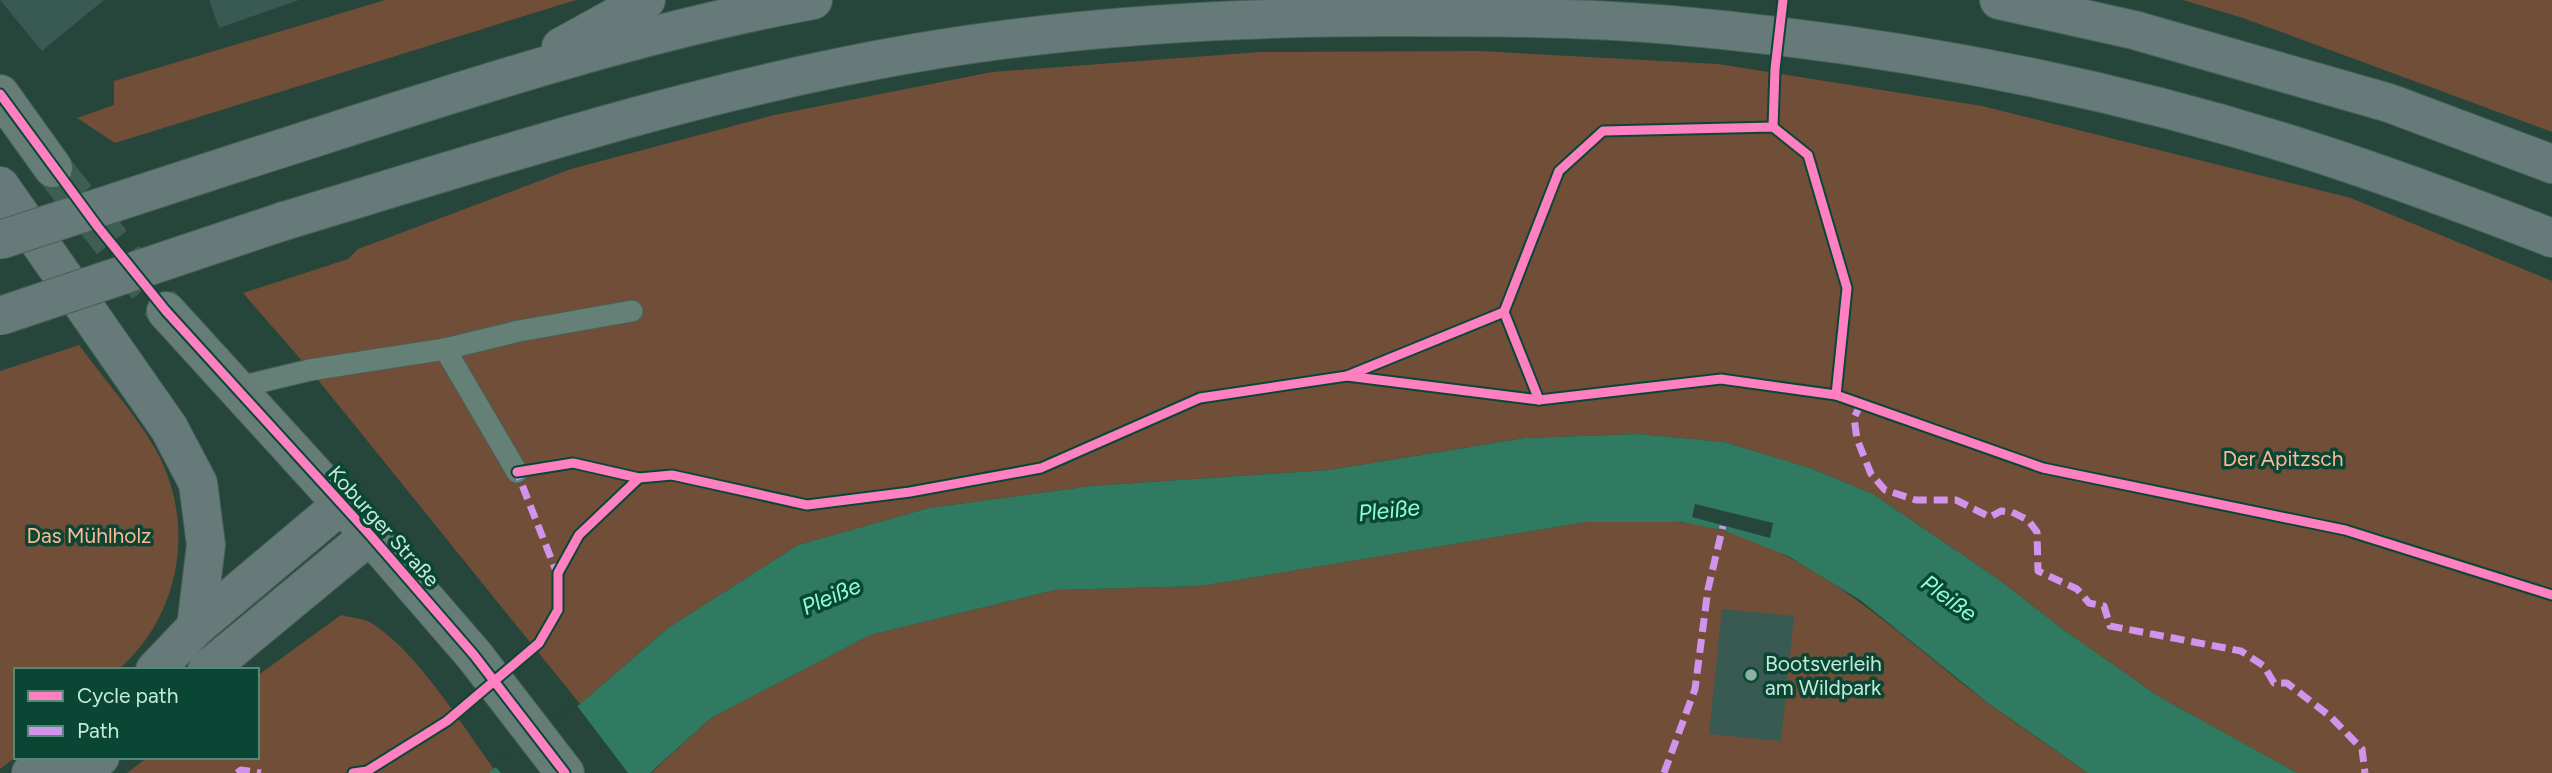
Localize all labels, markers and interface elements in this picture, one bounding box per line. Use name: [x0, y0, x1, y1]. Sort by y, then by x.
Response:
park label: Der Apitzsch: [2223, 446, 2343, 471]
street label: Koburger Straße: [323, 460, 445, 592]
water label: Pleiße: [1357, 493, 1422, 527]
park label: Das Mühlholz: [27, 523, 151, 548]
water label: Pleiße: [1916, 568, 1983, 628]
water label: Pleiße: [797, 571, 865, 621]
place label: Bootsverleih am Wildpark: [1765, 651, 1882, 700]
marker: Bootsverleih am Wildpark: [1743, 667, 1759, 683]
legend: [14, 668, 259, 759]
text: Cycle path: [77, 683, 178, 708]
text: Path: [77, 718, 119, 743]

